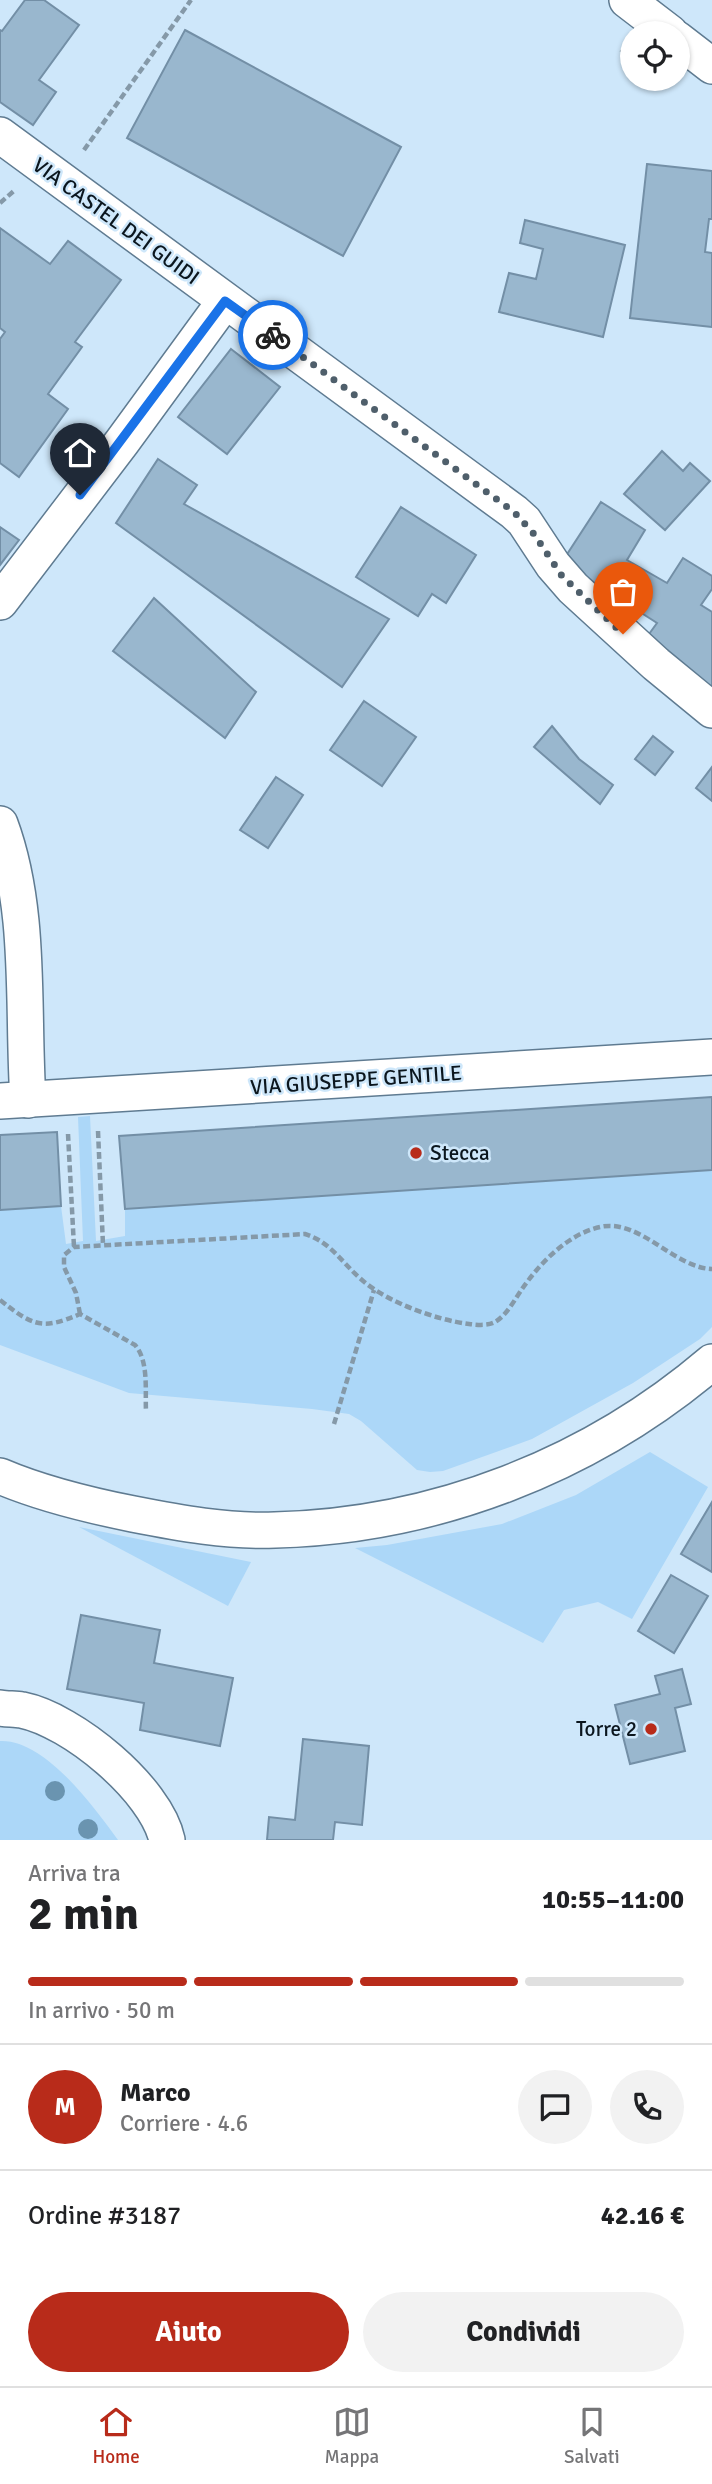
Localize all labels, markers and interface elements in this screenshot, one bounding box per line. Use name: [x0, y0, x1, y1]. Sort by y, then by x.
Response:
map controls: [620, 21, 690, 91]
button: locate: [620, 21, 690, 91]
street label: VIA CASTEL DEI GUIDI: [28, 152, 204, 290]
courier: [238, 300, 308, 370]
icon: bike: [254, 316, 292, 354]
pin: [50, 423, 110, 495]
icon: home: [61, 434, 99, 472]
pin: [593, 562, 653, 634]
icon: bag: [604, 573, 642, 611]
street label: VIA GIUSEPPE GENTILE: [249, 1060, 463, 1100]
place label: Stecca: [430, 1140, 490, 1166]
marker: Stecca: [408, 1145, 424, 1161]
place label: Torre 2: [576, 1716, 637, 1742]
marker: Torre 2: [643, 1721, 659, 1737]
text: Arriva tra: [28, 1859, 121, 1888]
text: 10:55–11:00: [542, 1884, 684, 1916]
text: 2 min: [28, 1886, 139, 1942]
text: In arrivo · 50 m: [28, 1996, 175, 2025]
button: chat: [518, 2070, 592, 2144]
button: phone: [610, 2070, 684, 2144]
text: Marco: [120, 2077, 191, 2109]
text: M: [54, 2091, 76, 2123]
text: Corriere · 4.6: [120, 2109, 248, 2138]
text: Ordine #3187: [28, 2200, 181, 2232]
text: 42.16 €: [601, 2200, 684, 2232]
button: Aiuto: [28, 2292, 349, 2372]
button: Condividi: [363, 2292, 684, 2372]
tab: Home: [92, 2403, 140, 2469]
tab: Mappa: [325, 2403, 379, 2469]
tab: Salvati: [564, 2403, 620, 2469]

